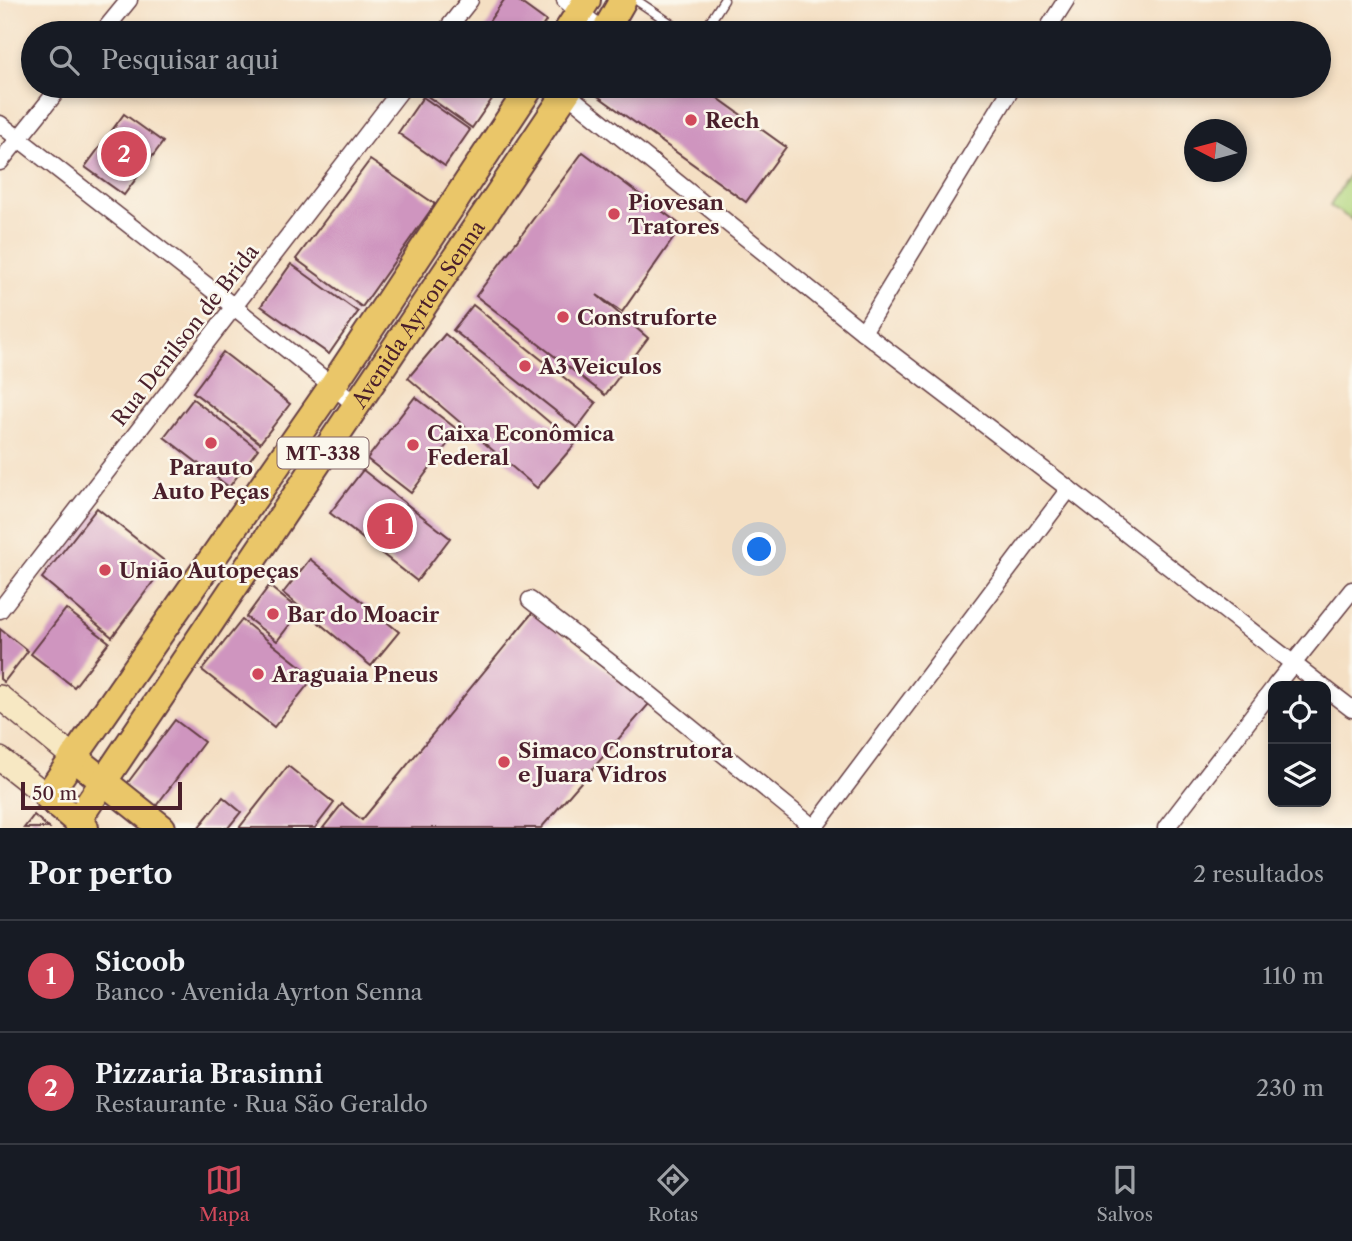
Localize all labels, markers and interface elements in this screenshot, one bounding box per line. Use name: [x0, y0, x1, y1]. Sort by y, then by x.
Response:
search box: [21, 21, 1331, 98]
icon: search: [45, 41, 83, 79]
text: Pesquisar aqui: [101, 44, 279, 76]
place label: Rech: [705, 108, 760, 133]
marker: Rech: [683, 112, 699, 128]
north arrow: [1184, 119, 1247, 182]
pin: 2: [101, 128, 147, 180]
place label: Piovesan Tratores: [628, 190, 725, 239]
marker: Piovesan Tratores: [606, 206, 622, 222]
street label: Avenida Ayrton Senna: [345, 215, 490, 413]
street label: Rua Denilson de Brida: [106, 238, 264, 431]
place label: Construforte: [577, 305, 717, 330]
marker: Construforte: [555, 309, 571, 325]
place label: A3 Veiculos: [538, 354, 662, 379]
marker: A3 Veiculos: [517, 358, 533, 374]
place label: Caixa Econômica Federal: [427, 421, 615, 470]
marker: Parauto Auto Peças: [203, 435, 219, 451]
road number: MT-338: [278, 437, 368, 468]
marker: Caixa Econômica Federal: [405, 437, 421, 453]
place label: Parauto Auto Peças: [152, 455, 269, 504]
pin: 1: [367, 500, 413, 552]
your location: [742, 532, 776, 566]
place label: União Autopeças: [119, 558, 299, 583]
marker: União Autopeças: [97, 562, 113, 578]
place label: Bar do Moacir: [287, 602, 440, 627]
marker: Bar do Moacir: [265, 606, 281, 622]
place label: Araguaia Pneus: [271, 662, 438, 687]
marker: Araguaia Pneus: [250, 666, 266, 682]
map controls: [1268, 681, 1331, 807]
button: locate: [1268, 681, 1331, 744]
place label: Simaco Construtora e Juara Vidros: [518, 738, 734, 787]
button: layers: [1268, 744, 1331, 807]
marker: Simaco Construtora e Juara Vidros: [496, 754, 512, 770]
scale bar: [21, 779, 182, 811]
text: 50 m: [32, 782, 77, 805]
text: Por perto: [28, 855, 173, 892]
text: 2 resultados: [1193, 860, 1324, 888]
text: Sicoob: [95, 946, 185, 978]
text: 1: [46, 962, 56, 990]
text: 110 m: [1263, 962, 1324, 990]
text: Banco · Avenida Ayrton Senna: [95, 978, 423, 1006]
text: Pizzaria Brasinni: [95, 1058, 323, 1090]
text: 2: [44, 1074, 58, 1102]
text: 230 m: [1256, 1074, 1324, 1102]
text: Restaurante · Rua São Geraldo: [95, 1090, 428, 1118]
tab: Mapa: [199, 1161, 250, 1226]
tab: Rotas: [648, 1161, 698, 1226]
tab: Salvos: [1096, 1161, 1153, 1226]

